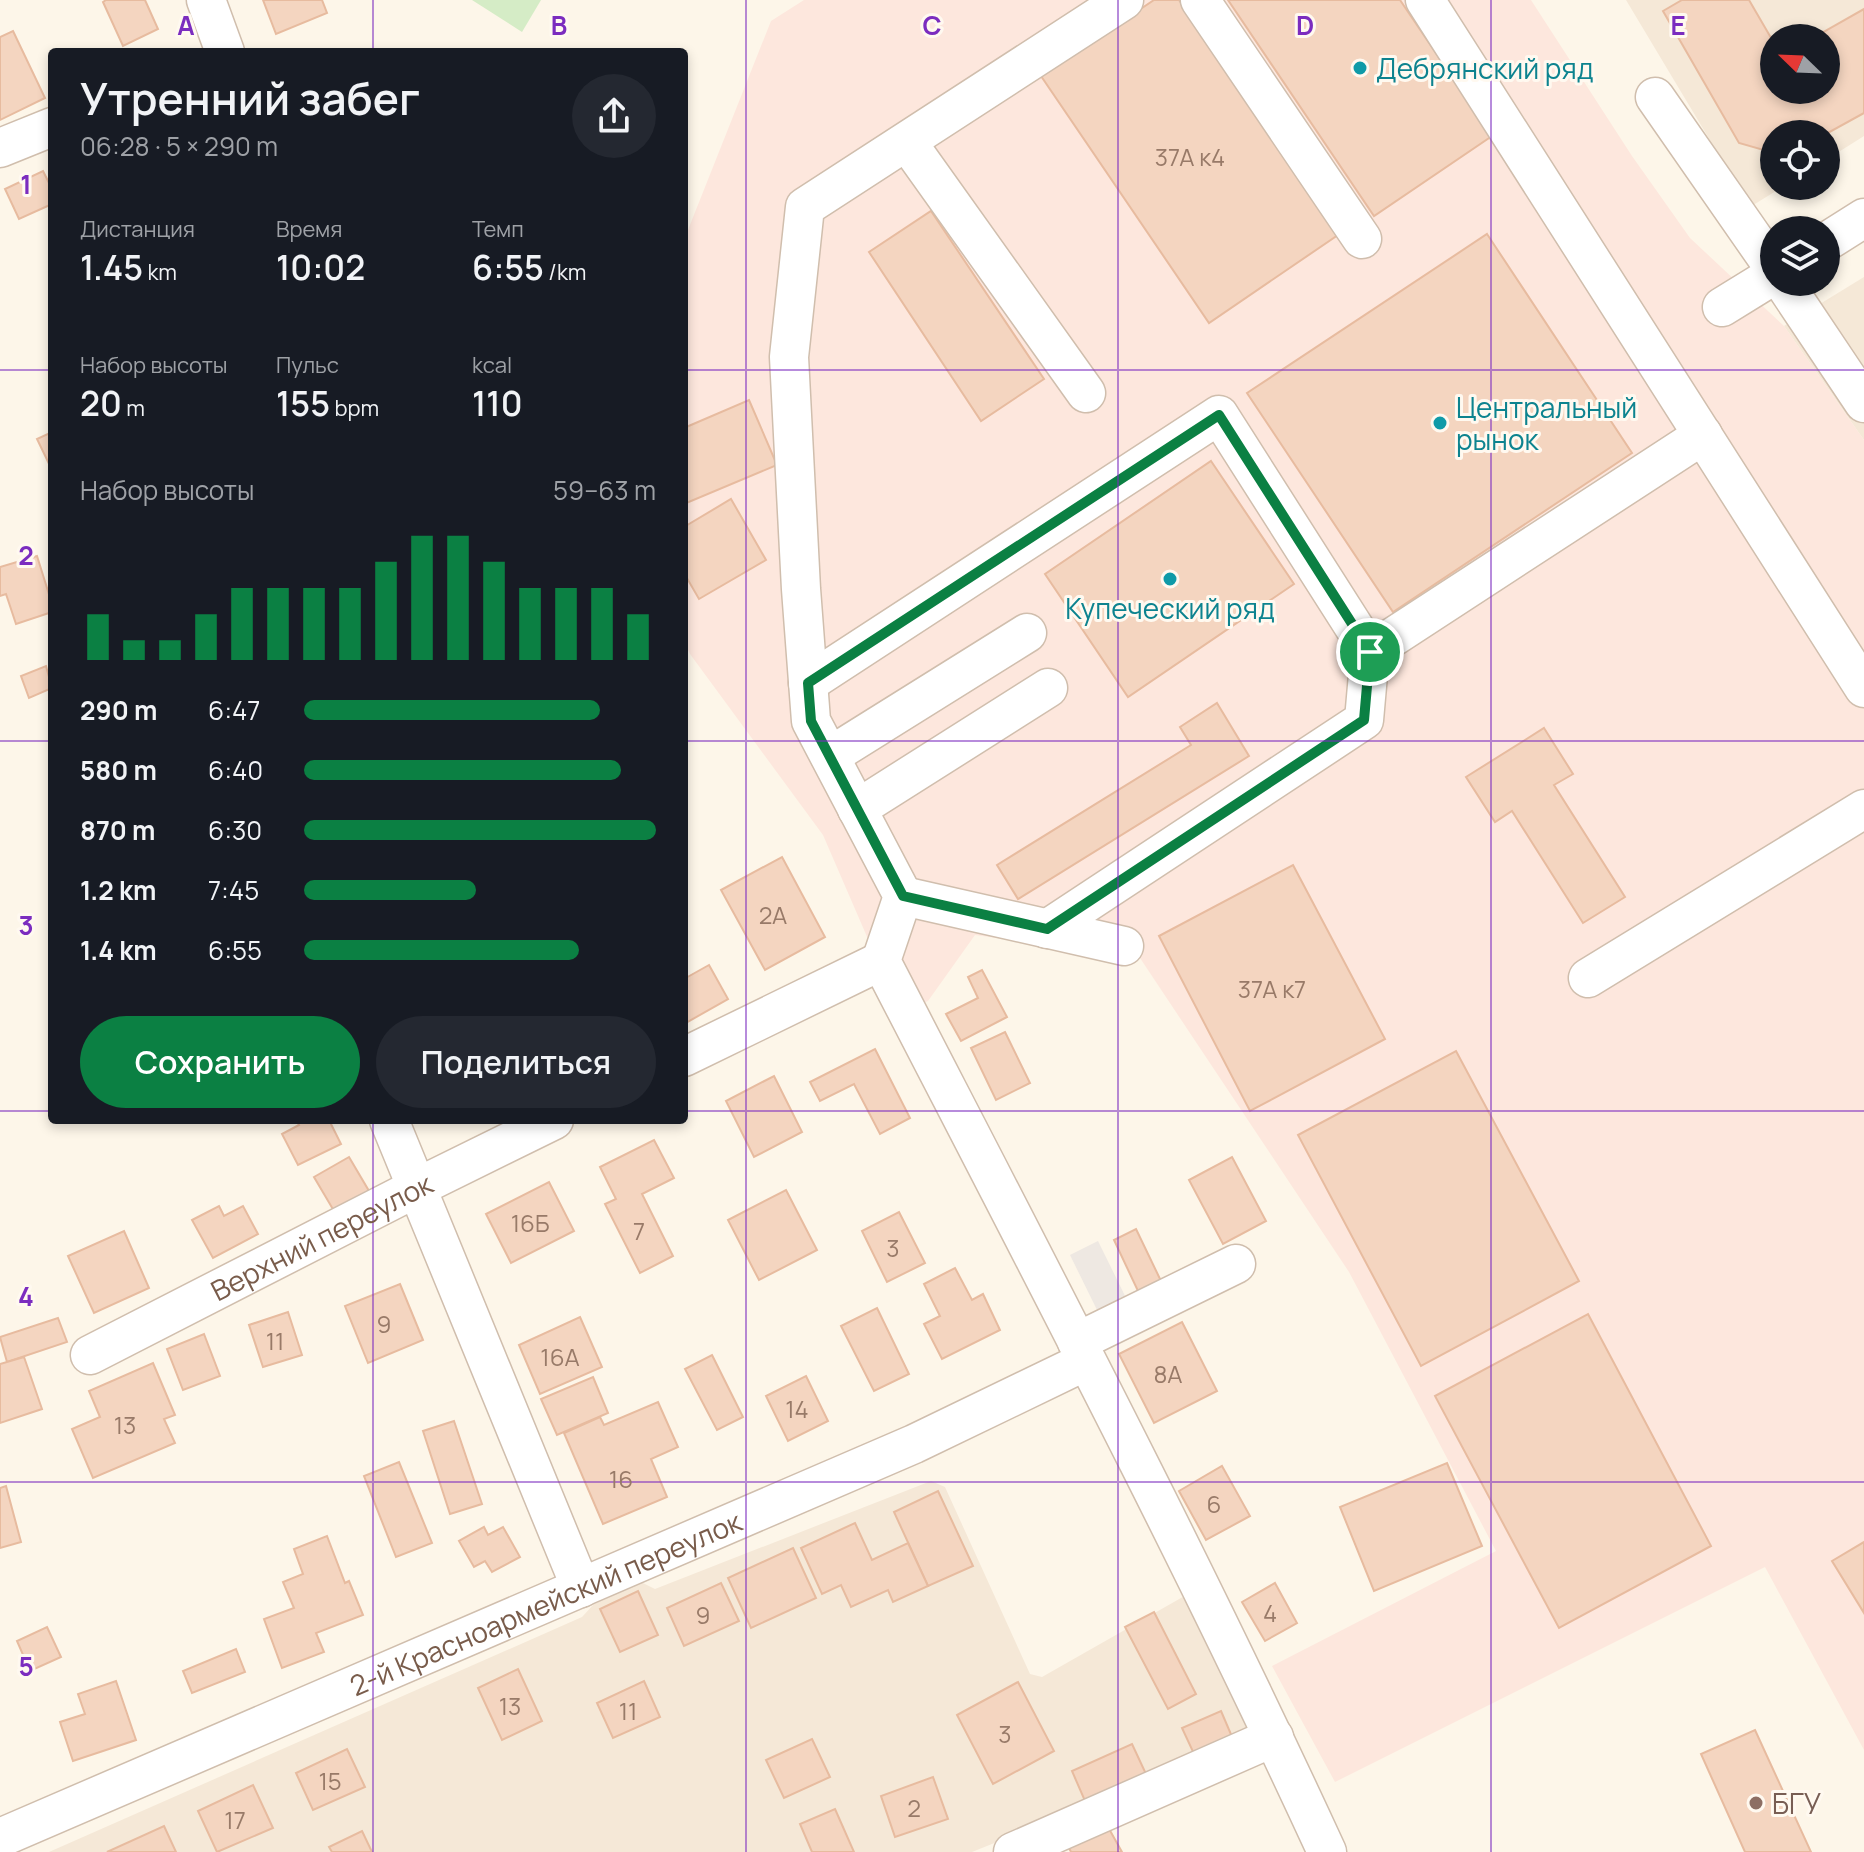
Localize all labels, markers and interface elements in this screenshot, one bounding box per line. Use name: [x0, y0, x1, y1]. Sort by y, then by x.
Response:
text: A: [177, 7, 195, 43]
text: B: [551, 7, 567, 43]
text: C: [922, 7, 942, 43]
text: D: [1296, 7, 1314, 43]
text: E: [1670, 7, 1686, 43]
north arrow: [1760, 24, 1840, 104]
map controls: [1760, 24, 1840, 296]
place label: Дебрянский ряд: [1376, 49, 1594, 87]
marker: Дебрянский ряд: [1351, 59, 1369, 77]
text: Утренний забег: [80, 68, 420, 128]
button: share: [572, 74, 656, 158]
button: locate: [1760, 120, 1840, 200]
text: 06:28 · 5 × 290 m: [80, 128, 278, 164]
house number: 37А к4: [1155, 140, 1225, 173]
text: 1: [20, 166, 32, 202]
text: Дистанция: [80, 214, 195, 244]
text: Время: [276, 214, 342, 244]
text: Темп: [472, 214, 524, 244]
button: layers: [1760, 216, 1840, 296]
text: 1.45: [80, 244, 143, 290]
text: 10:02: [276, 244, 365, 290]
text: 6:55: [472, 244, 544, 290]
text: km: [143, 257, 177, 287]
text: /km: [544, 257, 586, 287]
text: Набор высоты: [80, 350, 228, 380]
text: Пульс: [276, 350, 339, 380]
text: kcal: [472, 350, 512, 380]
text: 20: [80, 380, 122, 426]
text: 155: [276, 380, 330, 426]
text: 110: [472, 380, 523, 426]
place label: Центральный рынок: [1456, 388, 1637, 458]
text: m: [122, 393, 145, 423]
text: bpm: [330, 393, 379, 423]
marker: Центральный рынок: [1431, 414, 1449, 432]
text: Набор высоты: [80, 472, 254, 508]
text: 59–63 m: [553, 472, 656, 508]
text: 2: [18, 537, 34, 573]
marker: Купеческий ряд: [1161, 570, 1179, 588]
place label: Купеческий ряд: [1065, 589, 1275, 627]
pin: [1336, 618, 1404, 686]
icon: arrive: [1348, 630, 1392, 674]
text: 290 m: [80, 692, 157, 728]
text: 6:47: [208, 692, 260, 728]
text: 580 m: [80, 752, 157, 788]
text: 6:40: [208, 752, 263, 788]
text: 870 m: [80, 812, 155, 848]
text: 6:30: [208, 812, 262, 848]
text: 1.2 km: [80, 872, 156, 908]
text: 7:45: [208, 872, 259, 908]
house number: 2А: [759, 898, 787, 931]
text: 3: [18, 907, 34, 943]
text: 1.4 km: [80, 932, 157, 968]
text: 6:55: [208, 932, 262, 968]
house number: 37А к7: [1238, 972, 1306, 1005]
button: Сохранить: [80, 1016, 360, 1108]
button: Поделиться: [376, 1016, 656, 1108]
street label: Верхний переулок: [204, 1163, 440, 1309]
house number: 16Б: [511, 1206, 549, 1239]
house number: 7: [633, 1214, 645, 1247]
house number: 3: [886, 1231, 900, 1264]
text: 4: [18, 1278, 34, 1314]
house number: 9: [377, 1307, 391, 1340]
house number: 11: [266, 1324, 284, 1357]
house number: 16А: [540, 1340, 580, 1373]
house number: 8А: [1153, 1357, 1183, 1390]
house number: 14: [785, 1392, 809, 1425]
house number: 13: [114, 1408, 136, 1441]
house number: 16: [609, 1462, 633, 1495]
house number: 6: [1207, 1487, 1221, 1520]
street label: 2-й Красноармейский переулок: [344, 1501, 748, 1704]
house number: 4: [1263, 1596, 1277, 1629]
house number: 9: [696, 1598, 710, 1631]
text: 5: [18, 1648, 34, 1684]
house number: 13: [499, 1689, 521, 1722]
house number: 11: [619, 1694, 637, 1727]
house number: 3: [998, 1717, 1012, 1750]
house number: 15: [318, 1764, 342, 1797]
place label: БГУ: [1772, 1784, 1821, 1822]
house number: 2: [907, 1791, 921, 1824]
marker: БГУ: [1747, 1794, 1765, 1812]
house number: 17: [224, 1803, 246, 1836]

